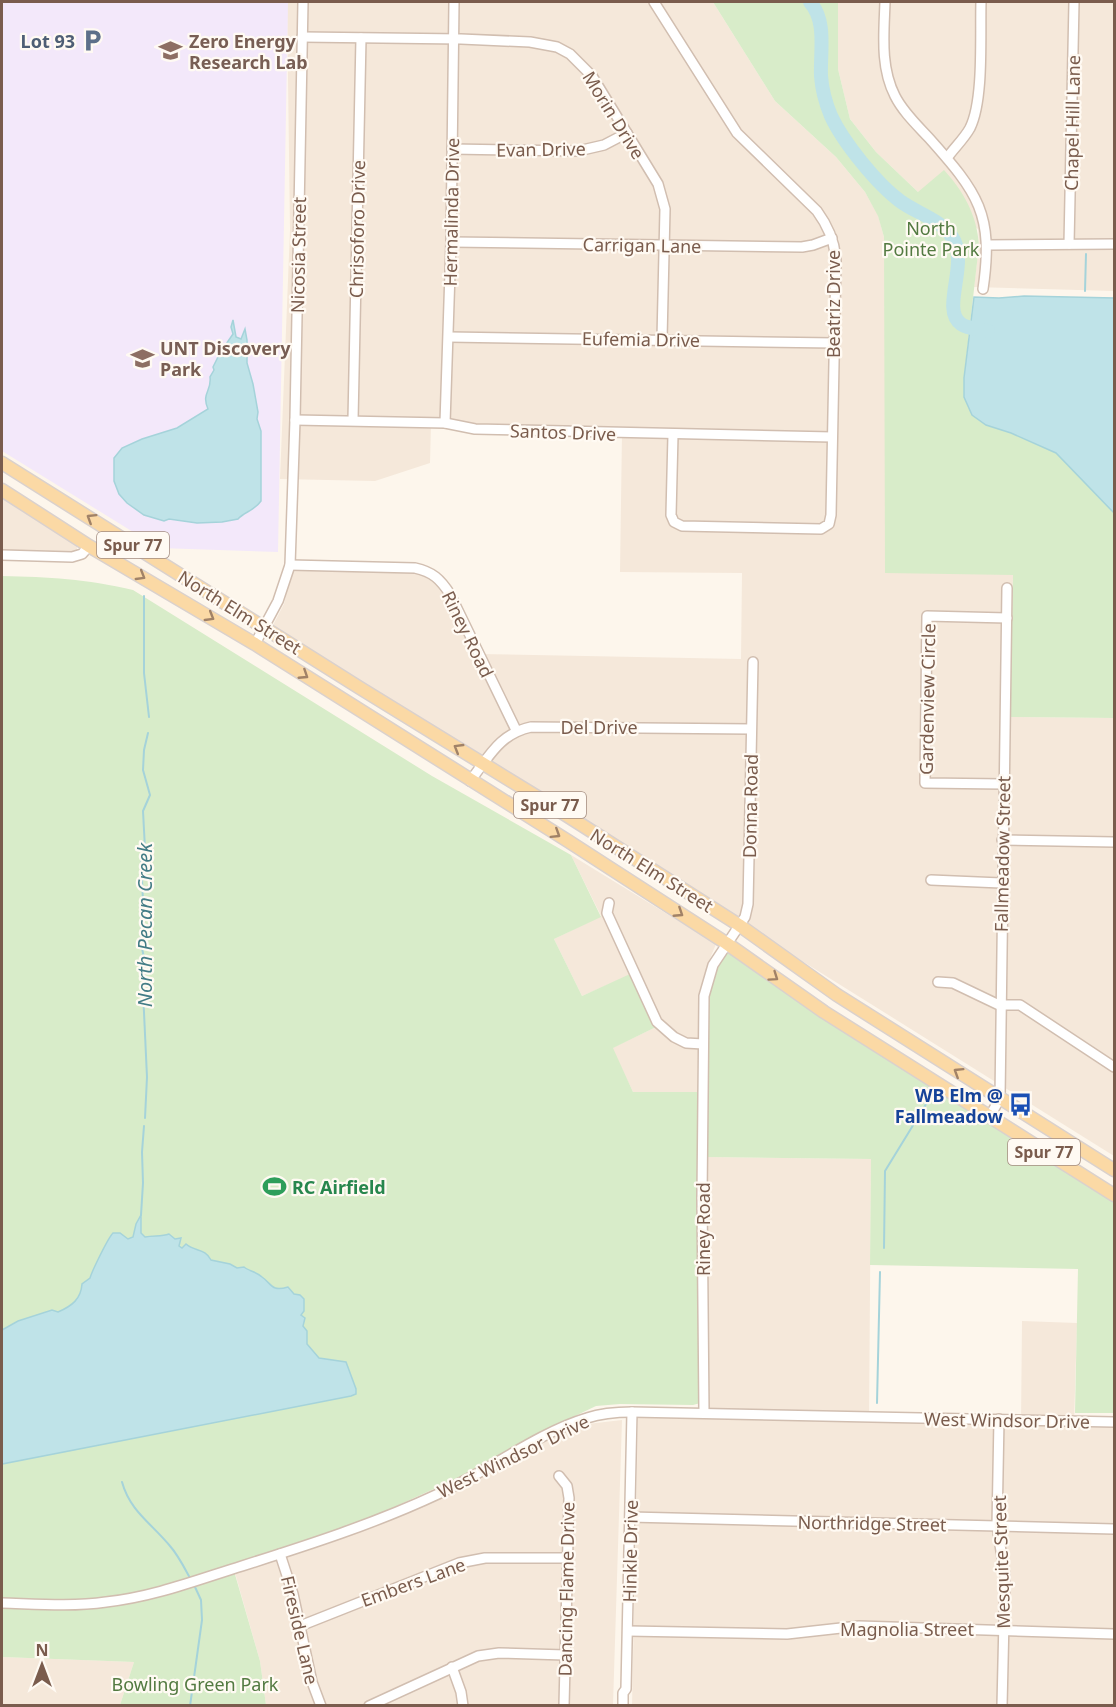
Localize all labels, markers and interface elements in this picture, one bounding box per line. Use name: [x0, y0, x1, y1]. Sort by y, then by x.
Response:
parking icon: Lot 93: [80, 28, 106, 54]
place label: Lot 93: [21, 29, 75, 53]
place label: Zero Energy Research Lab: [189, 29, 308, 74]
school or university icon: Zero Energy Research Lab: [158, 38, 184, 64]
street label: Chapel Hill Lane: [1059, 55, 1085, 191]
street label: Morin Drive: [577, 66, 651, 164]
street label: Evan Drive: [496, 136, 586, 162]
street label: Hermalinda Drive: [438, 137, 464, 287]
street label: Chrisoforo Drive: [344, 160, 370, 298]
street label: Nicosia Street: [285, 196, 311, 313]
park label: North Pointe Park: [883, 216, 980, 261]
street label: Carrigan Lane: [582, 232, 702, 258]
street label: Beatriz Drive: [821, 250, 845, 358]
street label: Eufemia Drive: [582, 326, 700, 352]
place label: UNT Discovery Park: [160, 336, 291, 381]
school or university icon: UNT Discovery Park: [129, 345, 155, 371]
street label: Santos Drive: [509, 418, 617, 446]
one-way arrow: [87, 514, 97, 526]
road number: Spur 77: [97, 532, 169, 558]
street label: North Elm Street: [174, 565, 306, 660]
one-way arrow: [135, 569, 145, 581]
street label: Riney Road: [437, 587, 499, 681]
one-way arrow: [204, 610, 214, 622]
street label: Gardenview Circle: [914, 623, 940, 775]
one-way arrow: [297, 668, 308, 679]
street label: Del Drive: [560, 715, 638, 739]
one-way arrow: [454, 744, 464, 756]
street label: Donna Road: [737, 754, 763, 858]
street label: Fallmeadow Street: [989, 775, 1015, 932]
road number: Spur 77: [514, 792, 586, 818]
street label: North Elm Street: [586, 823, 718, 918]
one-way arrow: [550, 826, 560, 838]
water label: North Pecan Creek: [131, 842, 158, 1007]
one-way arrow: [673, 906, 684, 917]
one-way arrow: [767, 970, 778, 981]
one-way arrow: [954, 1067, 964, 1079]
place label: WB Elm @ Fallmeadow: [895, 1083, 1004, 1128]
bus stop icon: WB Elm @ Fallmeadow: [1008, 1092, 1034, 1118]
road number: Spur 77: [1008, 1139, 1080, 1165]
sports icon: RC Airfield: [261, 1174, 287, 1200]
place label: RC Airfield: [292, 1175, 386, 1199]
street label: Riney Road: [691, 1182, 715, 1276]
street label: West Windsor Drive: [924, 1407, 1090, 1433]
street label: West Windsor Drive: [433, 1409, 593, 1503]
street label: Mesquite Street: [987, 1494, 1015, 1629]
street label: Hinkle Drive: [617, 1499, 643, 1603]
street label: Dancing Flame Drive: [552, 1501, 580, 1677]
street label: Northridge Street: [797, 1510, 947, 1536]
street label: Embers Lane: [357, 1552, 469, 1612]
street label: Fireside Lane: [276, 1573, 324, 1687]
street label: Magnolia Street: [840, 1617, 974, 1641]
north arrow: [12, 1635, 72, 1695]
text: N: [35, 1639, 49, 1661]
park label: Bowling Green Park: [112, 1672, 279, 1696]

